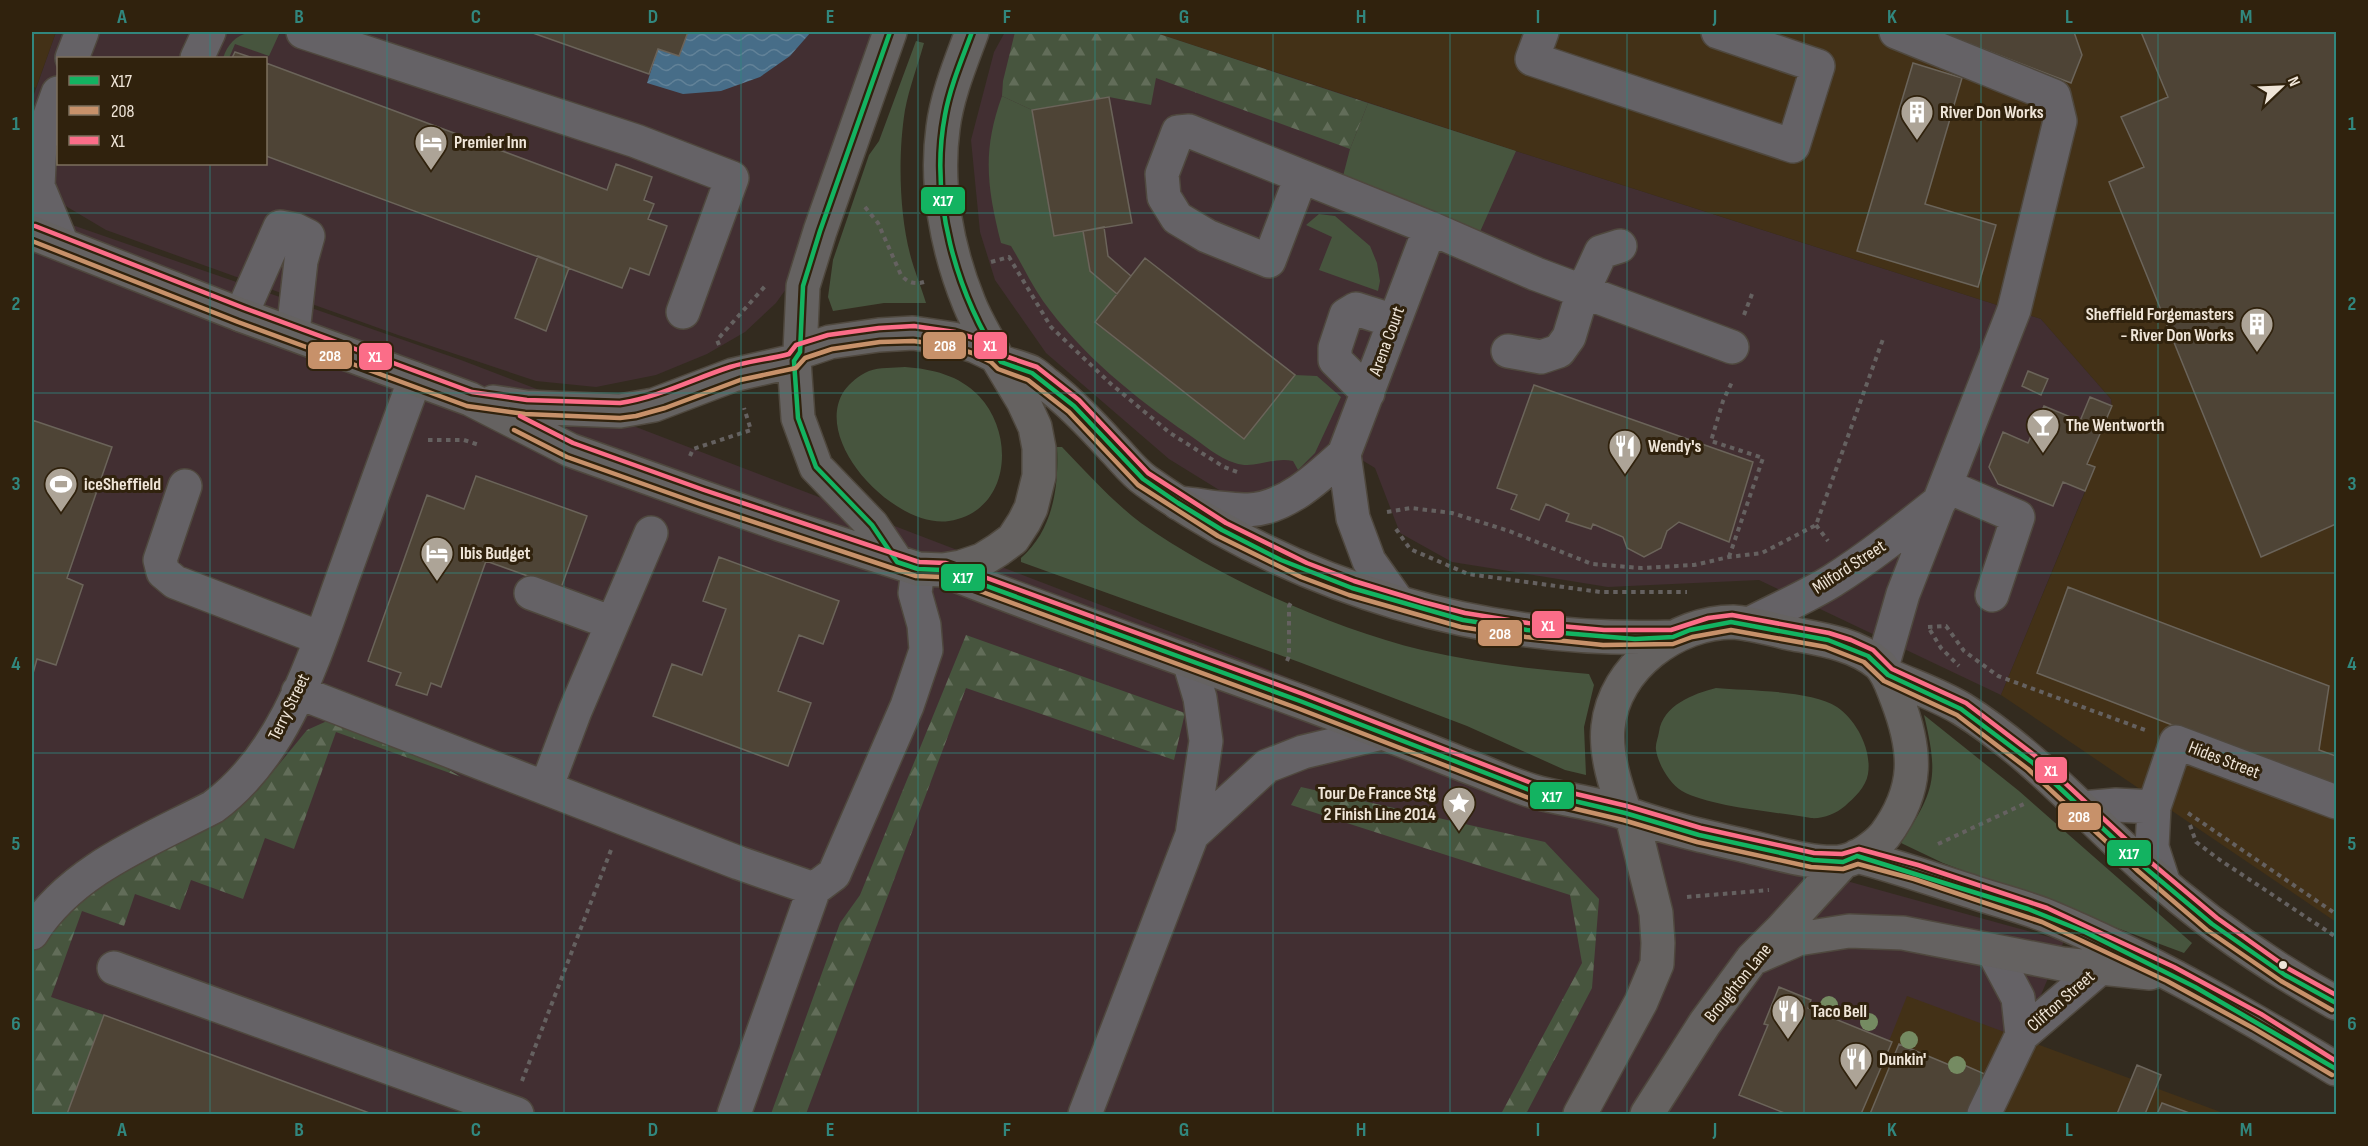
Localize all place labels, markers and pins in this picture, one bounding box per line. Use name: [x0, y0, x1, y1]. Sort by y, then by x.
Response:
building icon: River Don Works: [1899, 94, 1935, 141]
place label: River Don Works: [1940, 102, 2044, 123]
hotel icon: Premier Inn: [413, 124, 449, 171]
place label: Premier Inn: [454, 132, 527, 153]
place label: Sheffield Forgemasters - River Don Works: [2086, 304, 2234, 346]
building icon: Sheffield Forgemasters - River Don Works: [2239, 306, 2275, 353]
bar icon: The Wentworth: [2025, 407, 2061, 454]
place label: The Wentworth: [2066, 415, 2165, 436]
restaurant icon: Wendy's: [1607, 428, 1643, 475]
place label: Wendy's: [1648, 436, 1701, 457]
sports icon: iceSheffield: [43, 466, 79, 513]
place label: iceSheffield: [84, 474, 161, 495]
hotel icon: Ibis Budget: [419, 535, 455, 582]
place label: Ibis Budget: [460, 543, 531, 564]
place label: Tour De France Stg 2 Finish Line 2014: [1318, 783, 1437, 825]
place icon: Tour De France Stg 2 Finish Line 2014: [1441, 785, 1477, 832]
unlabelled marker: [2277, 959, 2289, 971]
restaurant icon: Taco Bell: [1770, 993, 1806, 1040]
place label: Taco Bell: [1811, 1001, 1867, 1022]
restaurant icon: Dunkin': [1838, 1041, 1874, 1088]
place label: Dunkin': [1879, 1049, 1926, 1070]

